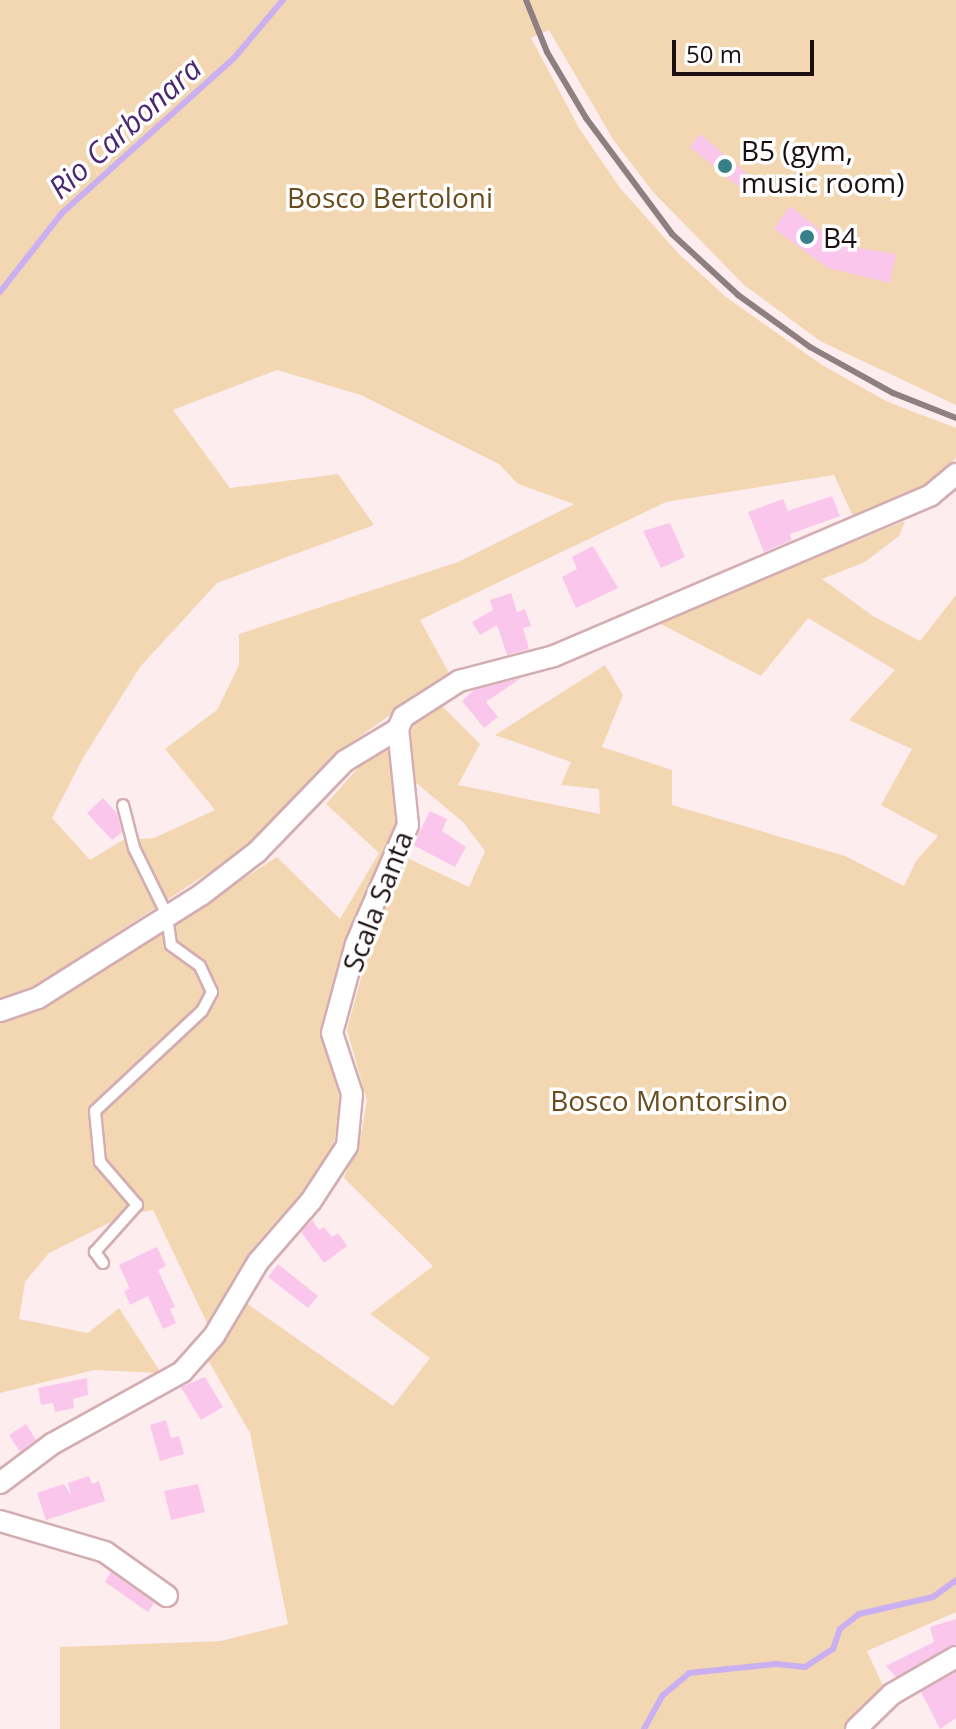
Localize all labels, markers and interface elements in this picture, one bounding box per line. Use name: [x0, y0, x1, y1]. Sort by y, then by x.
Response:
scale bar: [676, 24, 818, 74]
text: 50 m: [686, 37, 742, 70]
water label: Rio Carbonara: [41, 50, 209, 206]
place label: B5 (gym, music room): [741, 133, 905, 199]
marker: B5 (gym, music room): [716, 157, 734, 175]
park label: Bosco Bertoloni: [287, 180, 493, 214]
place label: B4: [823, 220, 857, 254]
marker: B4: [798, 228, 816, 246]
street label: Scala Santa: [335, 826, 419, 976]
park label: Bosco Montorsino: [550, 1083, 788, 1117]

